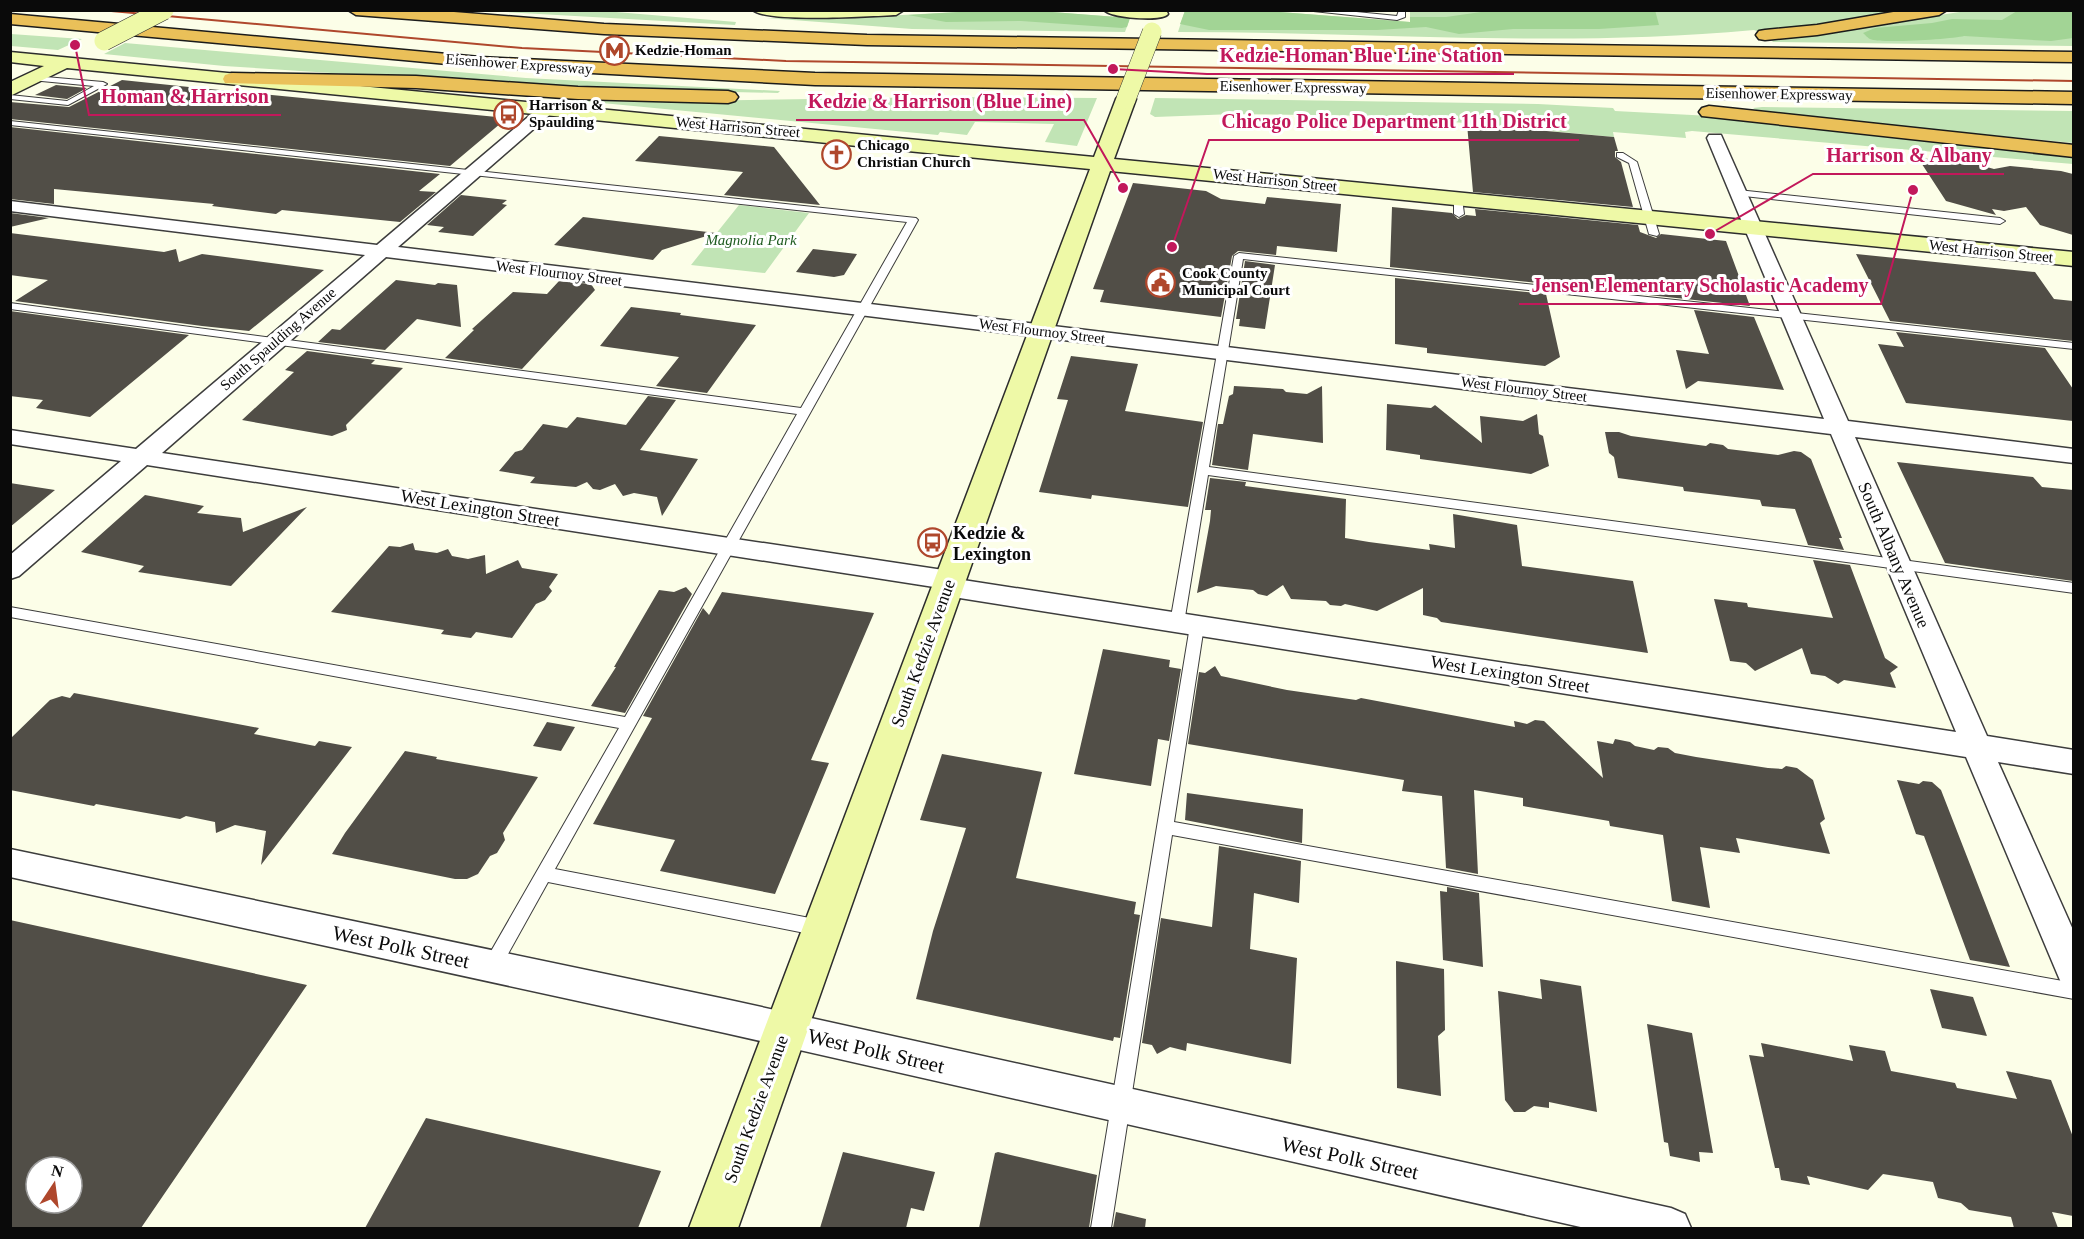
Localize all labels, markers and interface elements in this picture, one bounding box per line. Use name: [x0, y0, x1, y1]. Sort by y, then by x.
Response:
metro station icon: Kedzie-Homan: [598, 34, 630, 66]
callout: Kedzie-Homan Blue Line Station: [1207, 36, 1514, 74]
place label: Kedzie-Homan: [635, 42, 732, 58]
text: Kedzie-Homan Blue Line Station: [1220, 44, 1502, 66]
street label: Eisenhower Expressway: [445, 51, 593, 77]
callout: Homan & Harrison: [89, 77, 281, 115]
street label: Eisenhower Expressway: [1219, 78, 1367, 96]
callout: Kedzie & Harrison (Blue Line): [796, 82, 1084, 120]
text: Homan & Harrison: [101, 85, 269, 107]
street label: Eisenhower Expressway: [1705, 85, 1853, 103]
text: Kedzie & Harrison (Blue Line): [808, 90, 1072, 113]
place label: Harrison & Spaulding: [529, 97, 604, 130]
bus stop icon: Harrison & Spaulding: [492, 98, 524, 130]
callout: Chicago Police Department 11th District: [1209, 102, 1579, 140]
text: Chicago Police Department 11th District: [1221, 110, 1567, 133]
street label: West Harrison Street: [675, 114, 802, 140]
callout: Harrison & Albany: [1813, 136, 2004, 174]
place label: Chicago Christian Church: [857, 137, 971, 170]
church icon: Chicago Christian Church: [820, 138, 852, 170]
text: Harrison & Albany: [1826, 144, 1992, 167]
street label: West Harrison Street: [1212, 166, 1339, 195]
park label: Magnolia Park: [704, 232, 797, 248]
street label: West Harrison Street: [1928, 237, 2055, 266]
street label: West Flournoy Street: [495, 257, 624, 289]
place label: Cook County Municipal Court: [1182, 265, 1290, 298]
public building icon: Cook County Municipal Court: [1145, 266, 1177, 298]
callout: Jensen Elementary Scholastic Academy: [1519, 266, 1881, 304]
text: Jensen Elementary Scholastic Academy: [1531, 274, 1869, 297]
street label: South Spaulding Avenue: [217, 284, 339, 394]
street label: West Flournoy Street: [978, 315, 1107, 347]
street label: West Flournoy Street: [1460, 373, 1589, 405]
street label: South Albany Avenue: [1854, 479, 1934, 631]
street label: West Lexington Street: [399, 486, 561, 530]
place label: Kedzie & Lexington: [953, 523, 1031, 564]
bus stop icon: Kedzie & Lexington: [916, 527, 948, 559]
street label: South Kedzie Avenue: [887, 576, 959, 730]
street label: West Lexington Street: [1429, 652, 1591, 696]
street label: West Polk Street: [330, 921, 472, 973]
street label: West Polk Street: [805, 1024, 947, 1078]
street label: South Kedzie Avenue: [720, 1032, 792, 1186]
street label: West Polk Street: [1279, 1132, 1421, 1184]
north arrow: [24, 1155, 84, 1215]
text: N: [50, 1161, 65, 1181]

